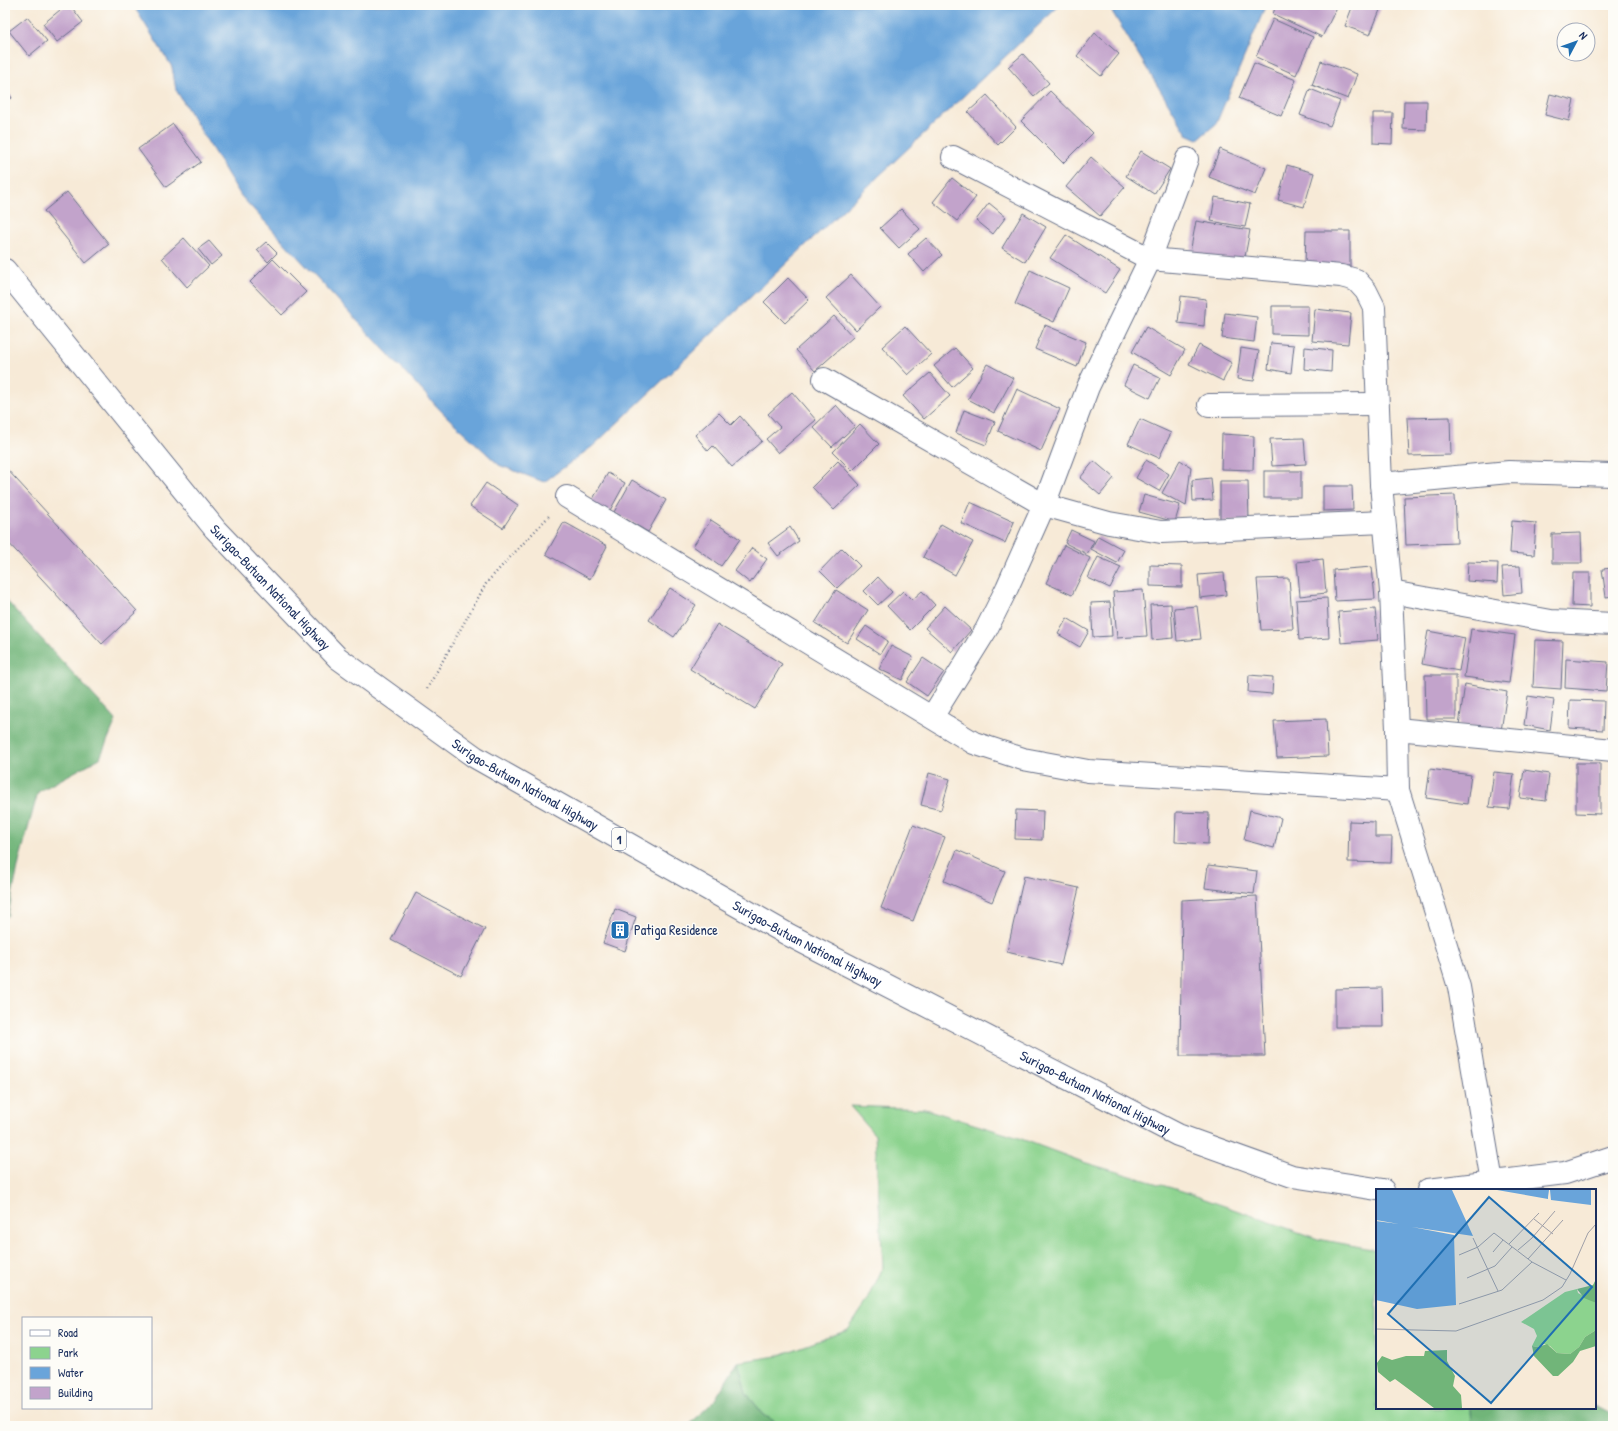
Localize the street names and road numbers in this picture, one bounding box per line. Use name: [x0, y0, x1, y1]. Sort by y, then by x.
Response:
street label: Surigao-Butuan National Highway: [206, 520, 335, 655]
street label: Surigao-Butuan National Highway: [449, 734, 602, 835]
road number: 1: [612, 828, 626, 850]
street label: Surigao-Butuan National Highway: [730, 895, 886, 991]
street label: Surigao-Butuan National Highway: [1017, 1045, 1174, 1140]

